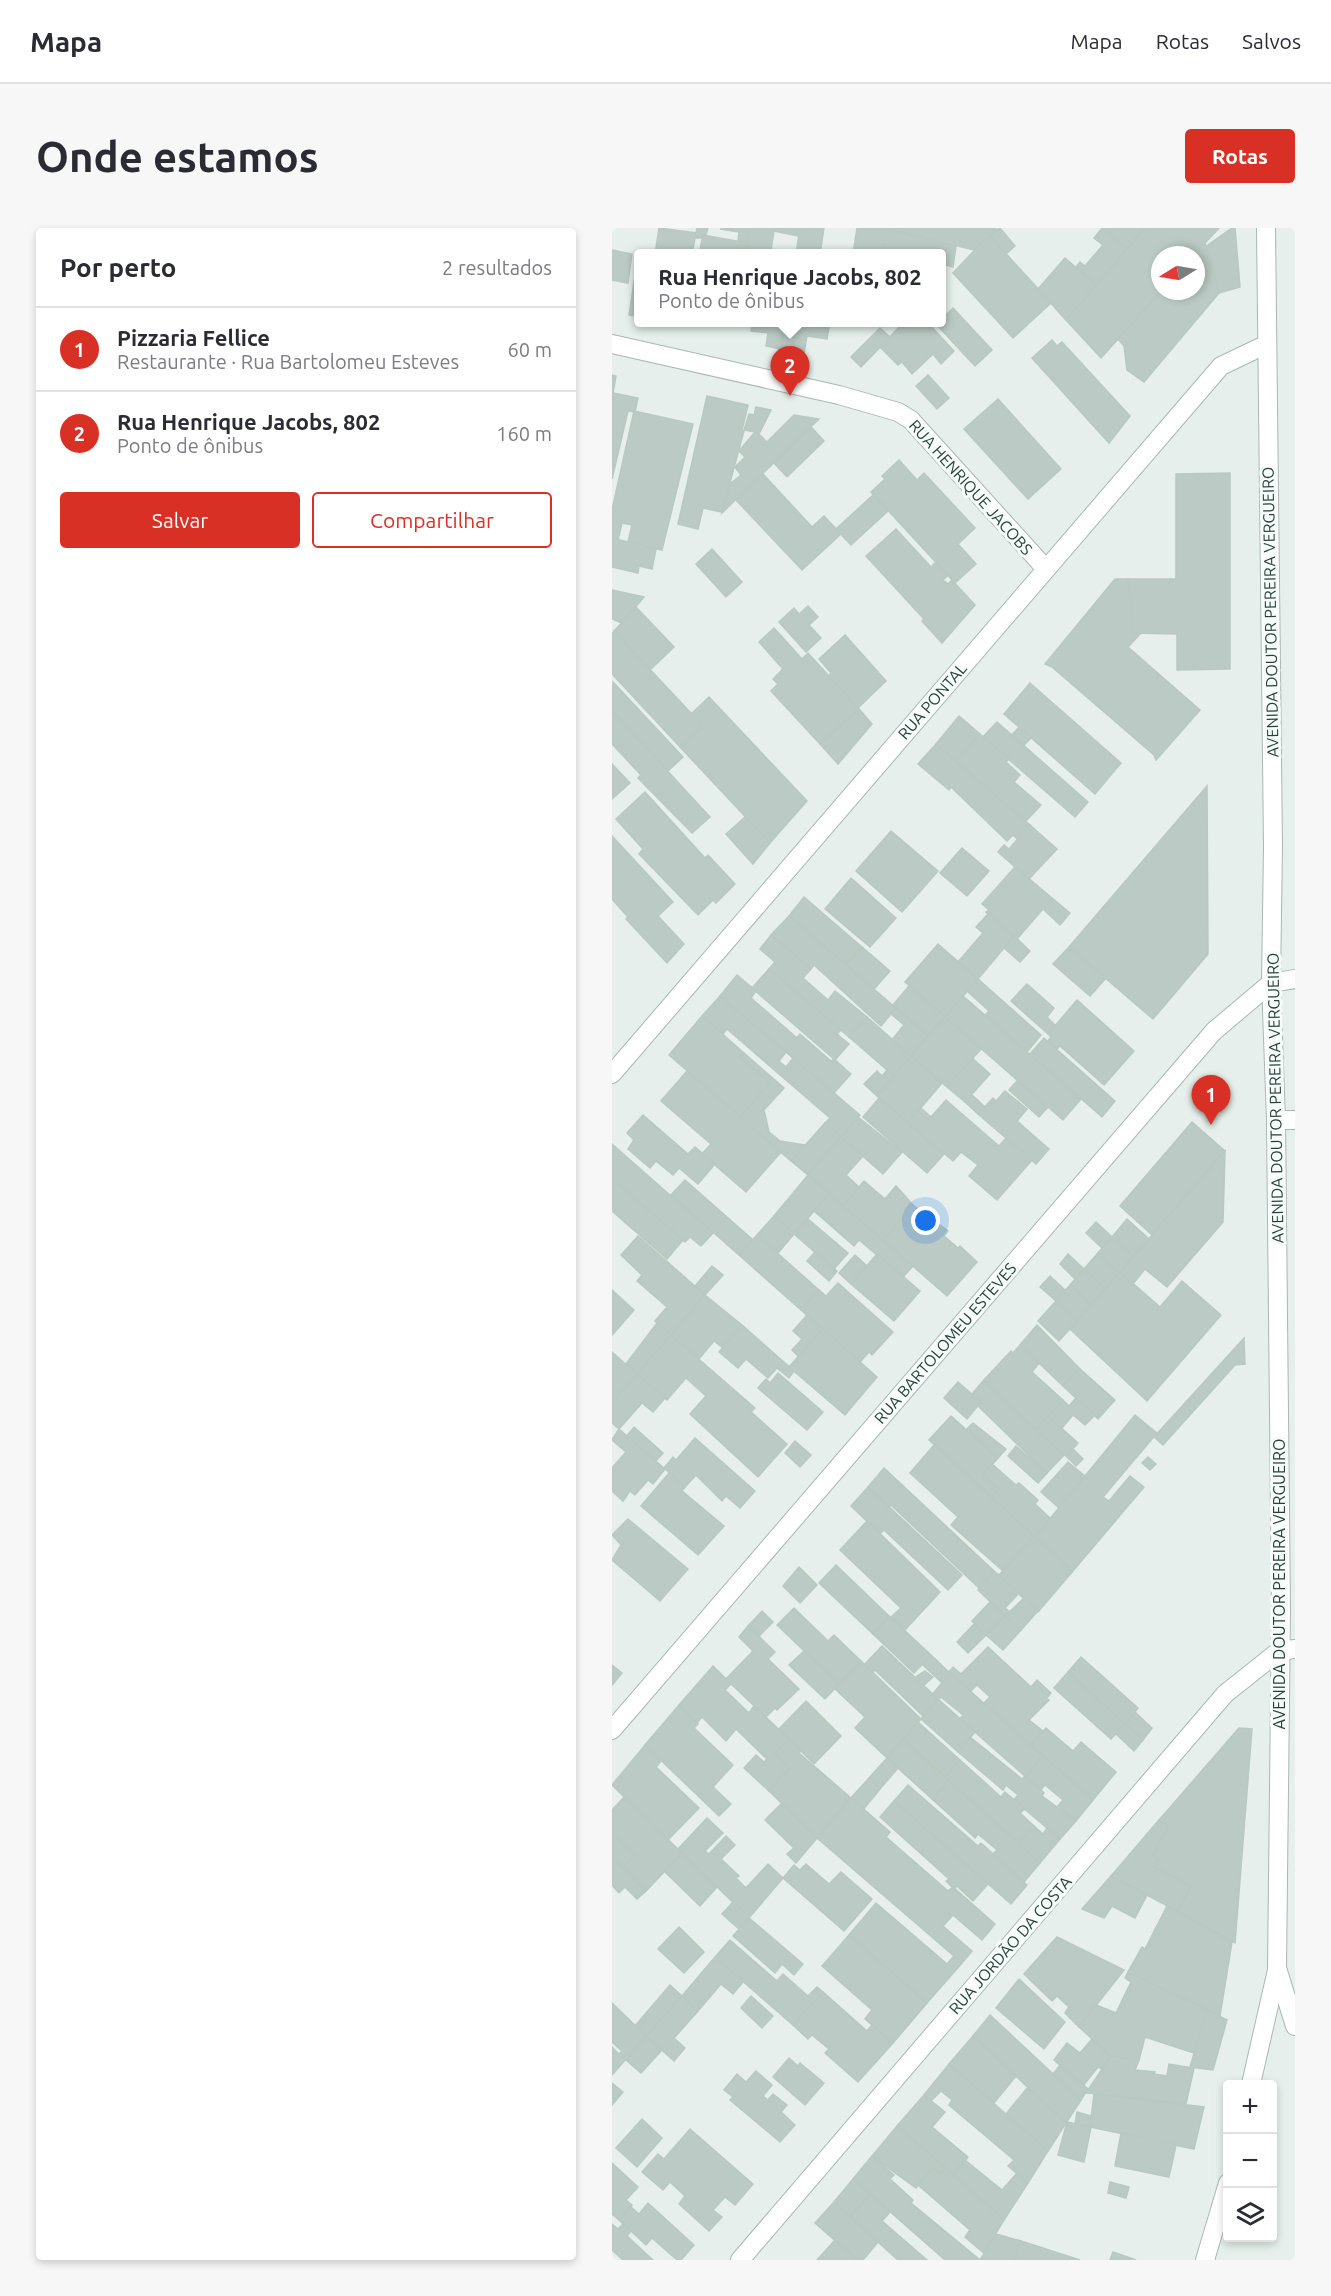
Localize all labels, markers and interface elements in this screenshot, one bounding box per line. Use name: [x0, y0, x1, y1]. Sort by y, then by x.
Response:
text: Mapa: [30, 26, 102, 57]
text: Mapa: [1071, 29, 1123, 53]
text: Rotas: [1156, 29, 1209, 53]
text: Salvos: [1242, 29, 1301, 53]
button: Rotas: [1185, 129, 1295, 183]
text: Onde estamos: [36, 133, 319, 180]
north arrow: [1151, 246, 1205, 300]
popup: [634, 249, 946, 327]
text: Por perto: [60, 253, 176, 282]
text: 2 resultados: [442, 256, 552, 279]
text: Rua Henrique Jacobs, 802: [658, 264, 922, 289]
text: Ponto de ônibus: [658, 289, 804, 312]
text: Pizzaria Fellice: [117, 325, 270, 350]
text: 1: [74, 338, 85, 361]
text: 60 m: [508, 338, 552, 361]
pin: 2: [770, 346, 810, 396]
text: Restaurante · Rua Bartolomeu Esteves: [117, 350, 459, 373]
text: Rua Henrique Jacobs, 802: [117, 409, 380, 434]
street label: RUA HENRIQUE JACOBS: [906, 416, 1036, 558]
text: 2: [74, 422, 85, 445]
text: 160 m: [496, 422, 552, 445]
text: Ponto de ônibus: [117, 434, 263, 457]
street label: AVENIDA DOUTOR PEREIRA VERGUEIRO: [1258, 466, 1282, 758]
button: Salvar: [60, 492, 300, 548]
button: Compartilhar: [312, 492, 552, 548]
street label: RUA PONTAL: [894, 659, 970, 743]
street label: AVENIDA DOUTOR PEREIRA VERGUEIRO: [1263, 952, 1287, 1244]
pin: 1: [1192, 1076, 1230, 1125]
your location: [911, 1206, 940, 1235]
street label: RUA BARTOLOMEU ESTEVES: [870, 1259, 1020, 1427]
street label: AVENIDA DOUTOR PEREIRA VERGUEIRO: [1270, 1439, 1288, 1729]
street label: RUA JORDÃO DA COSTA: [944, 1871, 1075, 2018]
map controls: [1223, 2080, 1277, 2242]
button: +: [1223, 2080, 1277, 2134]
button: −: [1223, 2134, 1277, 2188]
button: layers: [1223, 2188, 1277, 2242]

